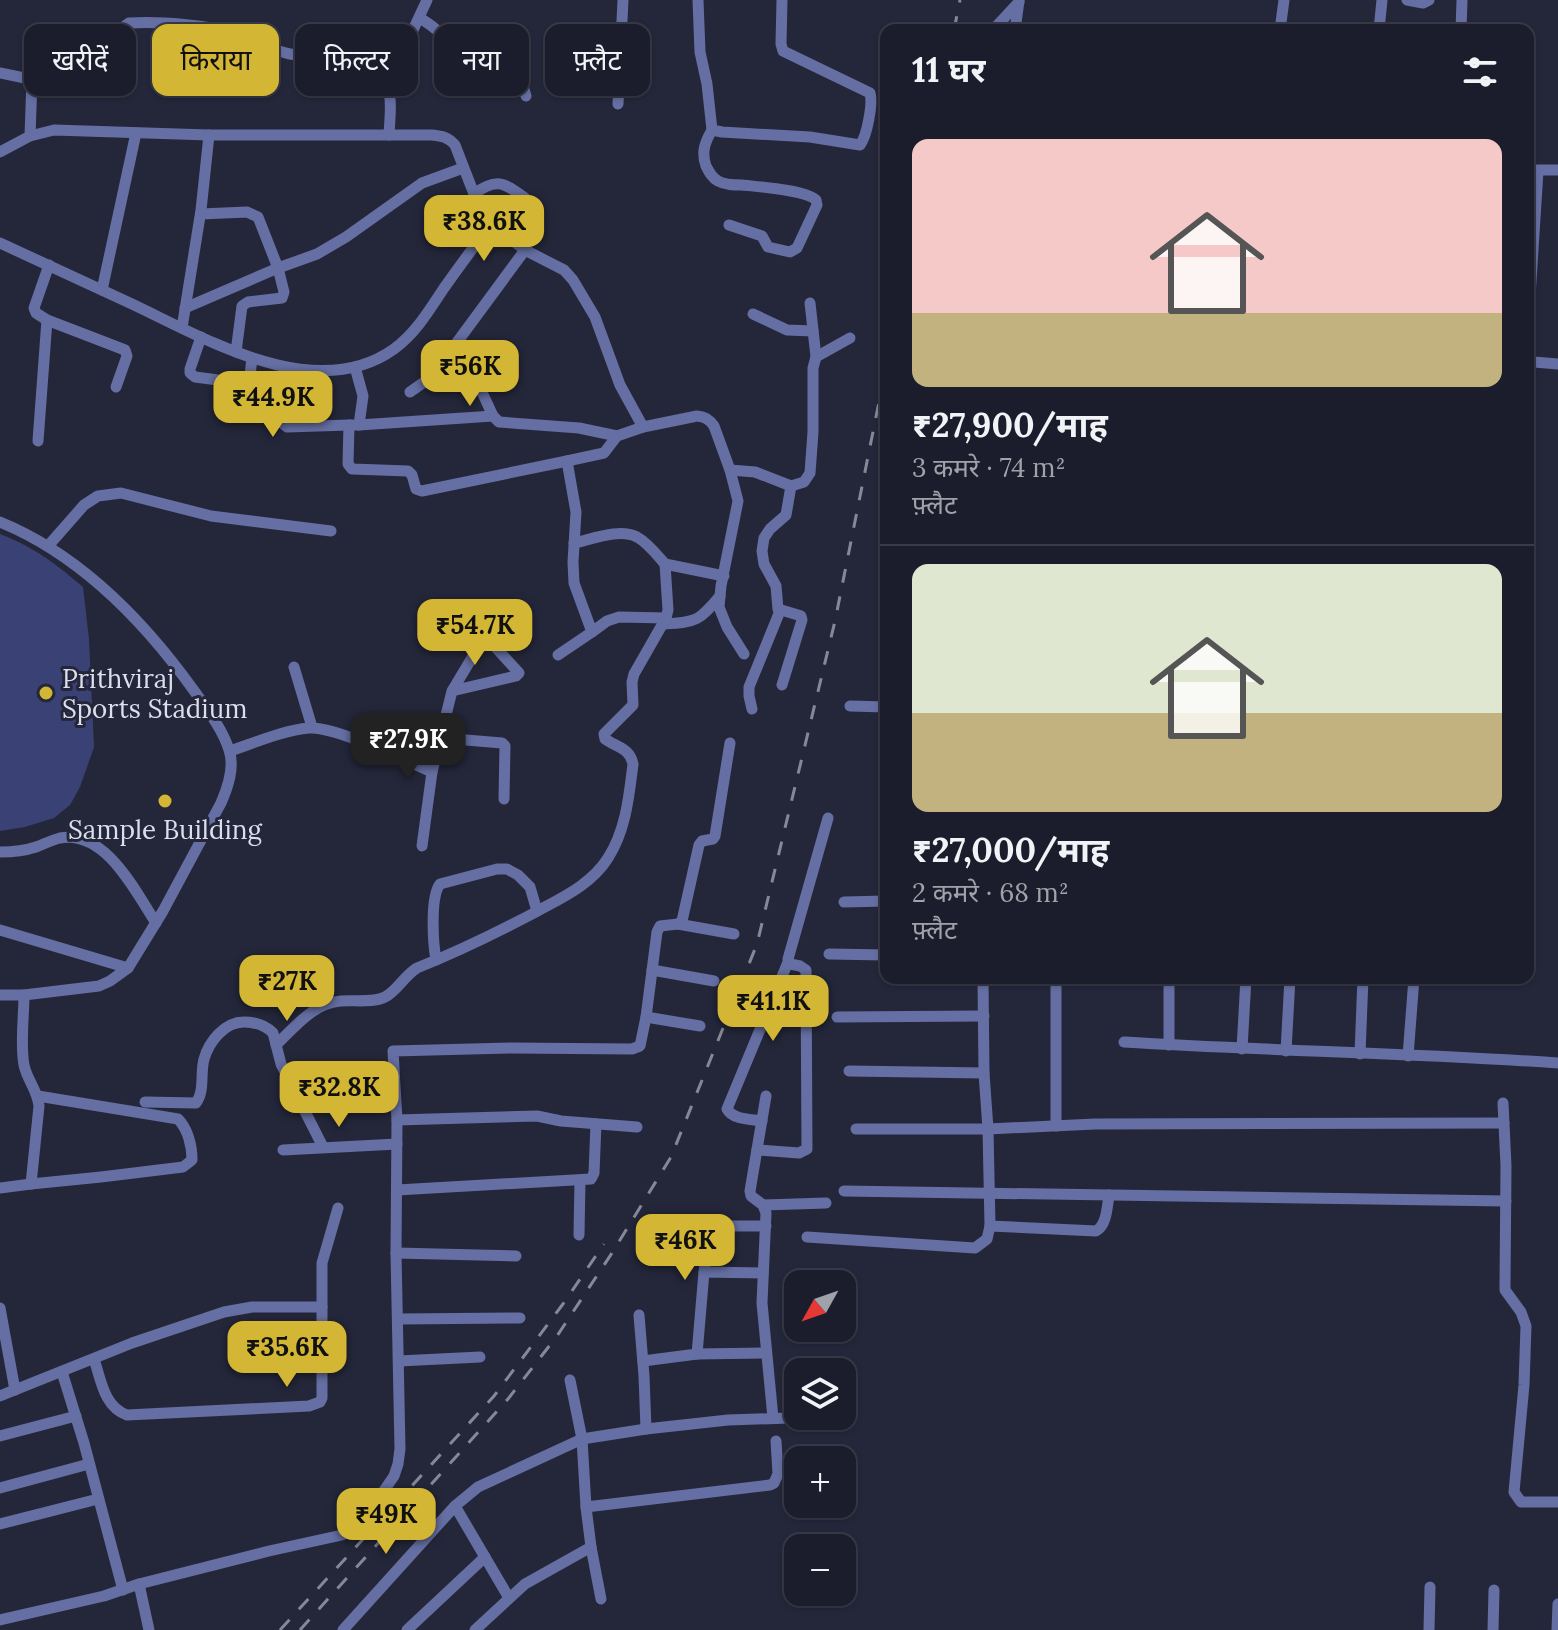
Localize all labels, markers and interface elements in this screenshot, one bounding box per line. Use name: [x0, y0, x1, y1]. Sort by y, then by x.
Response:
chip: खरीदें: [24, 24, 136, 96]
chip: किराया: [152, 24, 279, 96]
chip: फ़िल्टर: [295, 24, 418, 96]
chip: नया: [434, 24, 529, 96]
chip: फ़्लैट: [545, 24, 650, 96]
text: 11 घर: [912, 48, 986, 91]
icon: filters: [1458, 50, 1502, 94]
icon: home: [1135, 191, 1279, 335]
pin: ₹38.6K: [419, 195, 549, 263]
text: ₹38.6K: [442, 204, 526, 237]
pin: ₹56K: [423, 340, 517, 408]
text: ₹56K: [439, 349, 501, 382]
pin: ₹44.9K: [208, 371, 338, 439]
text: ₹44.9K: [231, 380, 315, 413]
text: ₹27,900/माह: [912, 403, 1108, 446]
text: 3 कमरे · 74 m²: [912, 451, 1065, 484]
text: फ़्लैट: [912, 488, 957, 521]
pin: ₹54.7K: [410, 599, 540, 667]
text: ₹54.7K: [435, 608, 515, 641]
icon: home: [1135, 616, 1279, 760]
place label: Prithviraj Sports Stadium: [62, 662, 247, 725]
marker: Prithviraj Sports Stadium: [37, 684, 55, 702]
pin: ₹27.9K: [343, 713, 473, 781]
text: ₹27.9K: [369, 722, 447, 755]
marker: Sample Building: [156, 792, 174, 810]
place label: Sample Building: [68, 813, 263, 846]
text: ₹27,000/माह: [912, 828, 1109, 871]
text: 2 कमरे · 68 m²: [912, 876, 1069, 909]
text: फ़्लैट: [912, 913, 957, 946]
pin: ₹27K: [240, 955, 334, 1023]
text: ₹27K: [257, 964, 317, 997]
pin: ₹41.1K: [708, 975, 838, 1043]
text: ₹41.1K: [736, 984, 810, 1017]
pin: ₹32.8K: [274, 1061, 404, 1129]
text: ₹32.8K: [298, 1070, 380, 1103]
pin: ₹46K: [638, 1214, 732, 1282]
text: ₹46K: [654, 1223, 716, 1256]
north arrow: [784, 1270, 856, 1342]
map controls: [784, 1270, 856, 1606]
pin: ₹35.6K: [222, 1321, 352, 1389]
text: ₹35.6K: [246, 1330, 329, 1363]
button: layers: [784, 1358, 856, 1430]
button: +: [784, 1446, 856, 1518]
pin: ₹49K: [339, 1488, 433, 1556]
text: ₹49K: [355, 1497, 417, 1530]
button: −: [784, 1534, 856, 1606]

